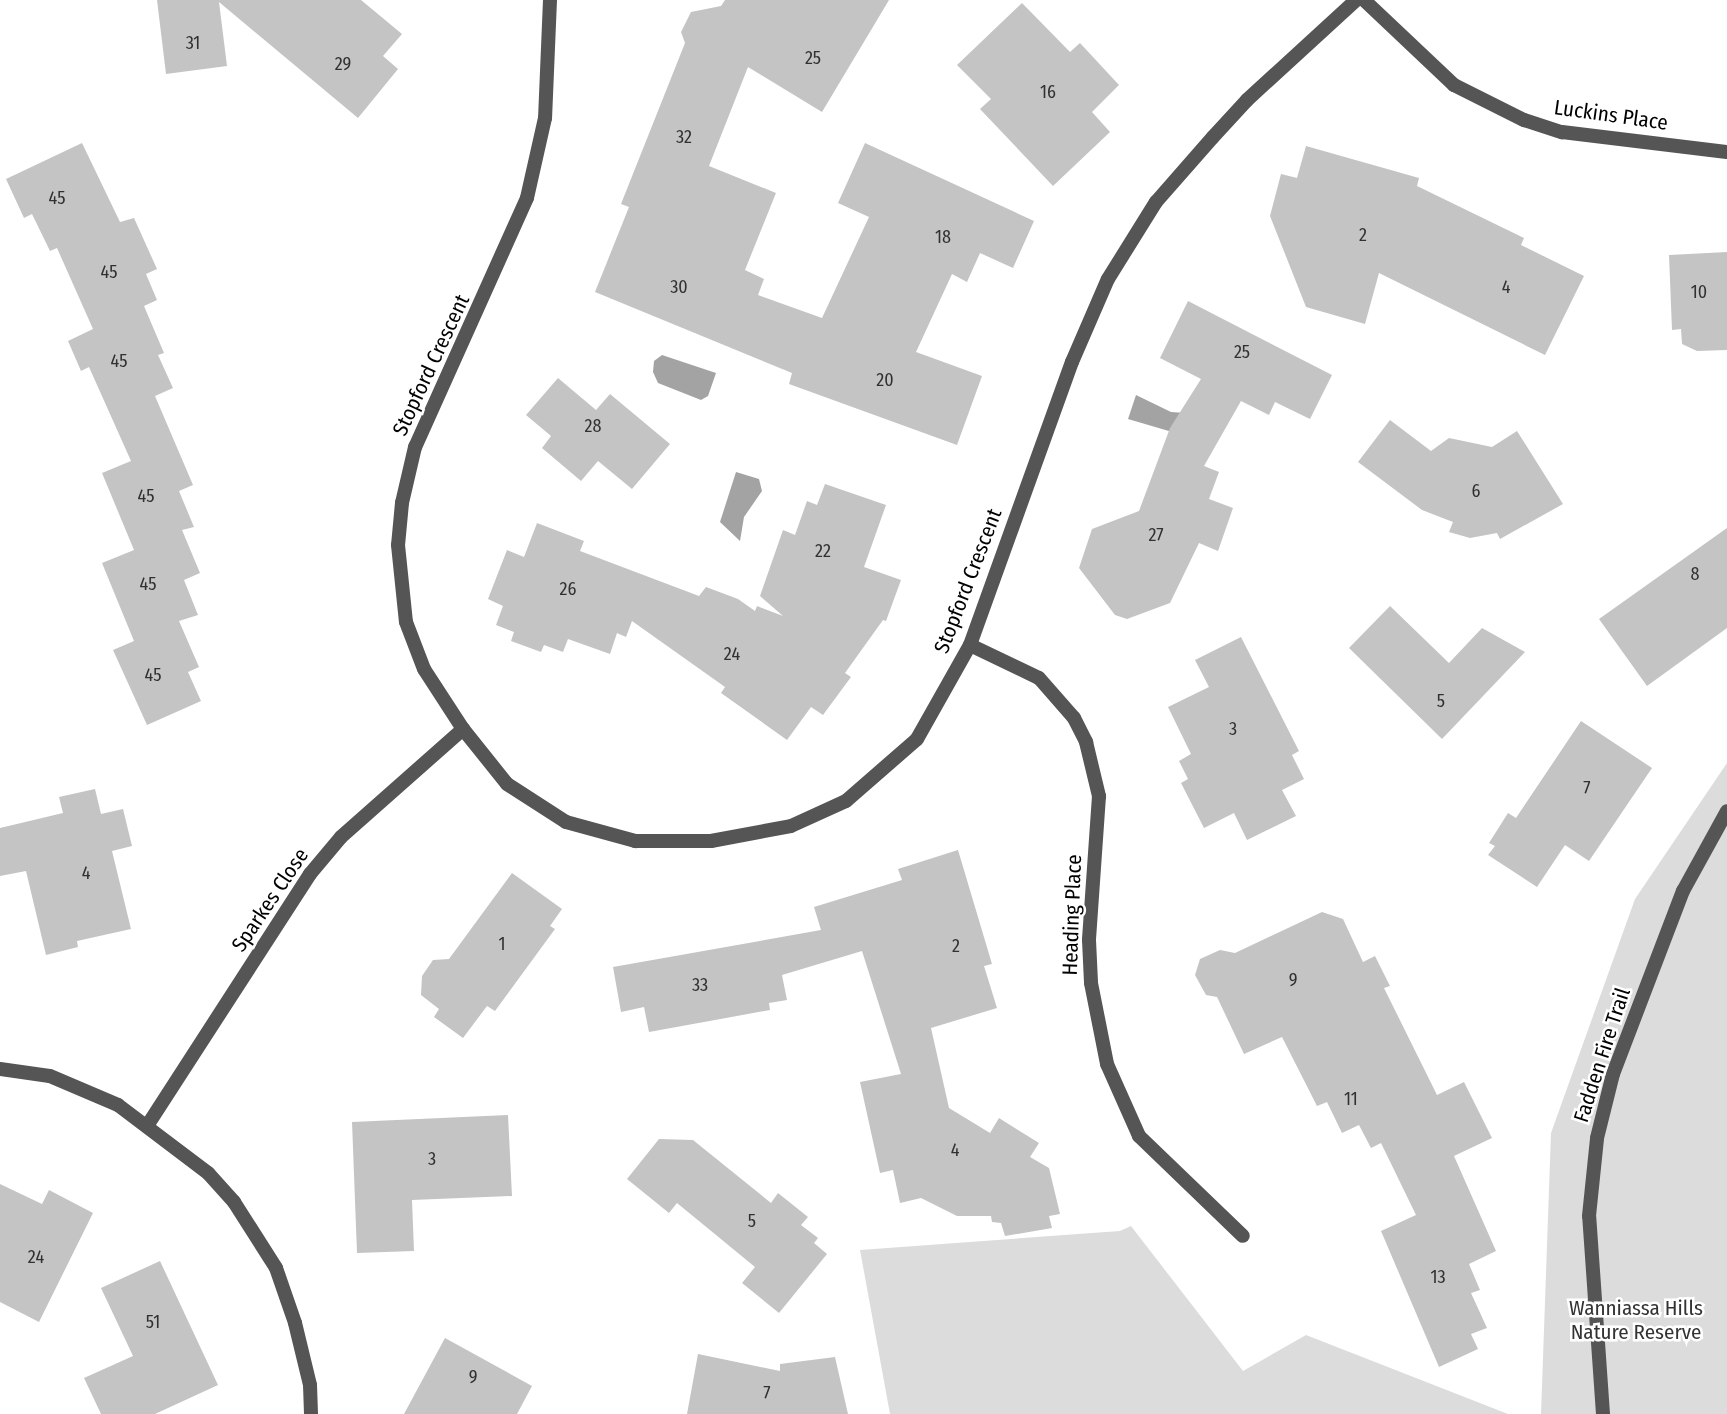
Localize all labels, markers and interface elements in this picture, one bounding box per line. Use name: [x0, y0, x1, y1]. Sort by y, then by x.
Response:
house number: 31: [186, 32, 200, 54]
house number: 25: [805, 47, 821, 69]
house number: 29: [335, 53, 351, 75]
house number: 16: [1040, 81, 1056, 103]
street label: Luckins Place: [1553, 95, 1669, 135]
house number: 32: [676, 126, 692, 148]
house number: 45: [49, 187, 65, 209]
house number: 2: [1359, 224, 1367, 246]
house number: 18: [935, 226, 951, 248]
house number: 45: [101, 261, 117, 283]
house number: 30: [670, 276, 688, 298]
house number: 4: [1502, 276, 1510, 298]
house number: 10: [1691, 281, 1707, 303]
street label: Stopford Crescent: [387, 290, 475, 440]
house number: 25: [1234, 341, 1250, 363]
house number: 45: [111, 350, 127, 372]
house number: 20: [876, 369, 894, 391]
house number: 28: [585, 415, 601, 437]
house number: 6: [1472, 480, 1480, 502]
house number: 45: [138, 485, 154, 507]
street label: Stopford Crescent: [929, 505, 1007, 657]
house number: 27: [1148, 524, 1164, 546]
house number: 22: [815, 540, 831, 562]
house number: 8: [1691, 563, 1699, 585]
house number: 45: [140, 573, 156, 595]
house number: 26: [560, 578, 576, 600]
house number: 24: [724, 643, 740, 665]
house number: 45: [145, 664, 161, 686]
house number: 5: [1437, 690, 1445, 712]
house number: 3: [1229, 718, 1237, 740]
house number: 7: [1583, 777, 1591, 799]
street label: Sparkes Close: [226, 844, 314, 956]
street label: Heading Place: [1057, 854, 1087, 976]
house number: 4: [82, 862, 90, 884]
house number: 1: [498, 933, 506, 955]
house number: 2: [952, 935, 960, 957]
house number: 9: [1289, 969, 1297, 991]
house number: 33: [692, 974, 708, 996]
street label: Fadden Fire Trail: [1568, 985, 1636, 1125]
house number: 11: [1344, 1088, 1358, 1110]
house number: 4: [951, 1139, 959, 1161]
house number: 3: [428, 1148, 436, 1170]
house number: 5: [748, 1210, 756, 1232]
house number: 24: [28, 1246, 44, 1268]
house number: 13: [1430, 1266, 1446, 1288]
park label: Wanniassa Hills Nature Reserve: [1569, 1295, 1703, 1345]
house number: 51: [146, 1311, 160, 1333]
house number: 9: [469, 1366, 477, 1388]
house number: 7: [763, 1382, 771, 1404]

